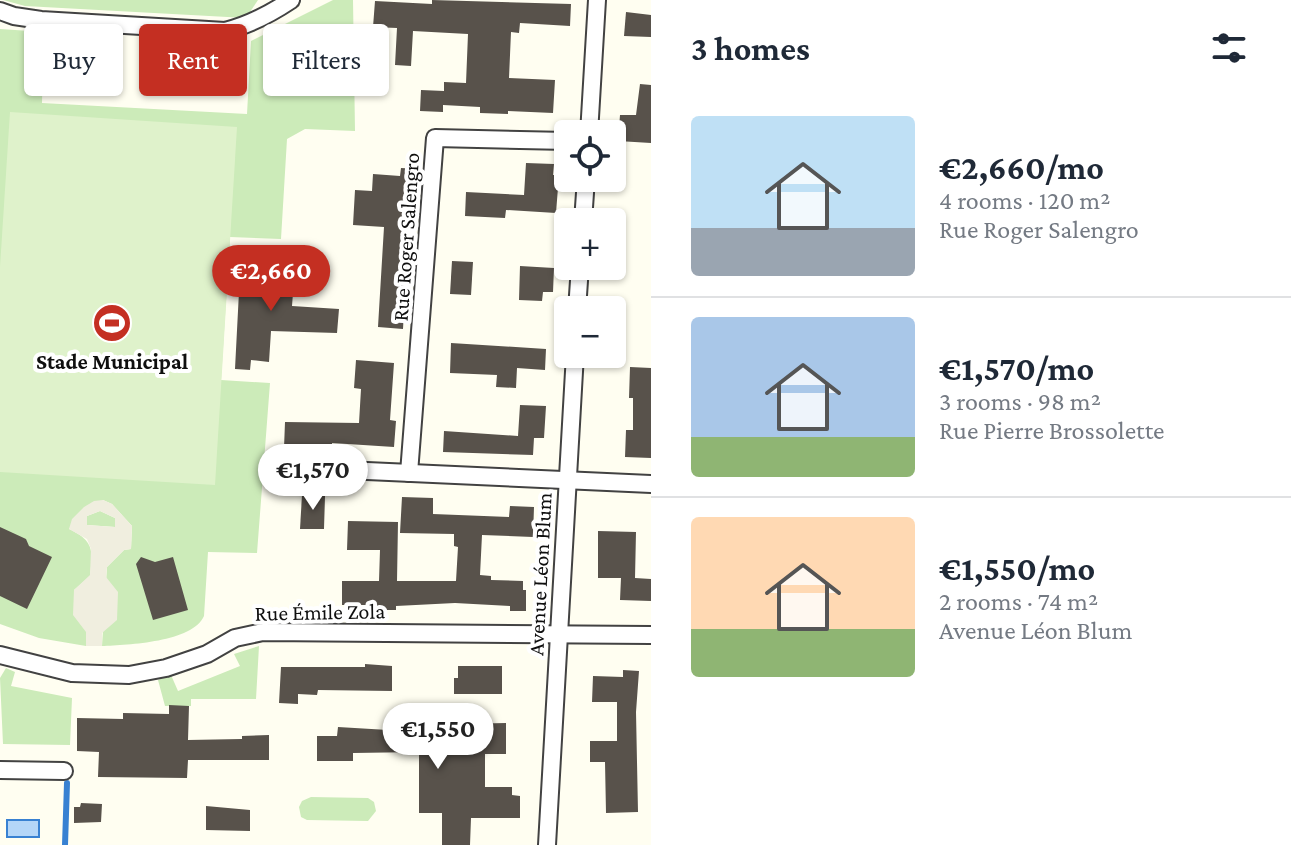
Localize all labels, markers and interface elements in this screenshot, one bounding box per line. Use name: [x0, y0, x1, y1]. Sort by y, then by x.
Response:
chip: Buy: [24, 24, 123, 96]
chip: Rent: [139, 24, 247, 96]
chip: Filters: [263, 24, 389, 96]
icon: filters: [1207, 26, 1251, 70]
text: 3 homes: [691, 30, 810, 67]
map controls: [554, 120, 626, 368]
button: locate: [554, 120, 626, 192]
icon: home: [755, 148, 851, 244]
text: €2,660/mo: [939, 149, 1104, 186]
street label: Rue Roger Salengro: [388, 152, 424, 322]
text: 4 rooms · 120 m²: [939, 186, 1110, 215]
button: +: [554, 208, 626, 280]
text: Rue Roger Salengro: [939, 215, 1139, 244]
pin: €2,660: [206, 245, 336, 313]
text: €2,660: [230, 256, 312, 285]
button: −: [554, 296, 626, 368]
sports icon: Stade Municipal: [91, 302, 133, 344]
place label: Stade Municipal: [36, 349, 189, 374]
icon: home: [755, 349, 851, 445]
text: €1,570/mo: [939, 350, 1094, 387]
text: 3 rooms · 98 m²: [939, 387, 1101, 416]
text: Rue Pierre Brossolette: [939, 416, 1165, 445]
pin: €1,570: [248, 444, 378, 512]
text: €1,570: [276, 455, 350, 484]
street label: Avenue Léon Blum: [523, 491, 557, 656]
icon: home: [755, 549, 851, 645]
text: €1,550/mo: [939, 550, 1095, 587]
text: 2 rooms · 74 m²: [939, 587, 1098, 616]
street label: Rue Émile Zola: [254, 598, 386, 626]
text: Avenue Léon Blum: [939, 616, 1132, 645]
pin: €1,550: [373, 703, 503, 771]
text: €1,550: [401, 714, 475, 743]

